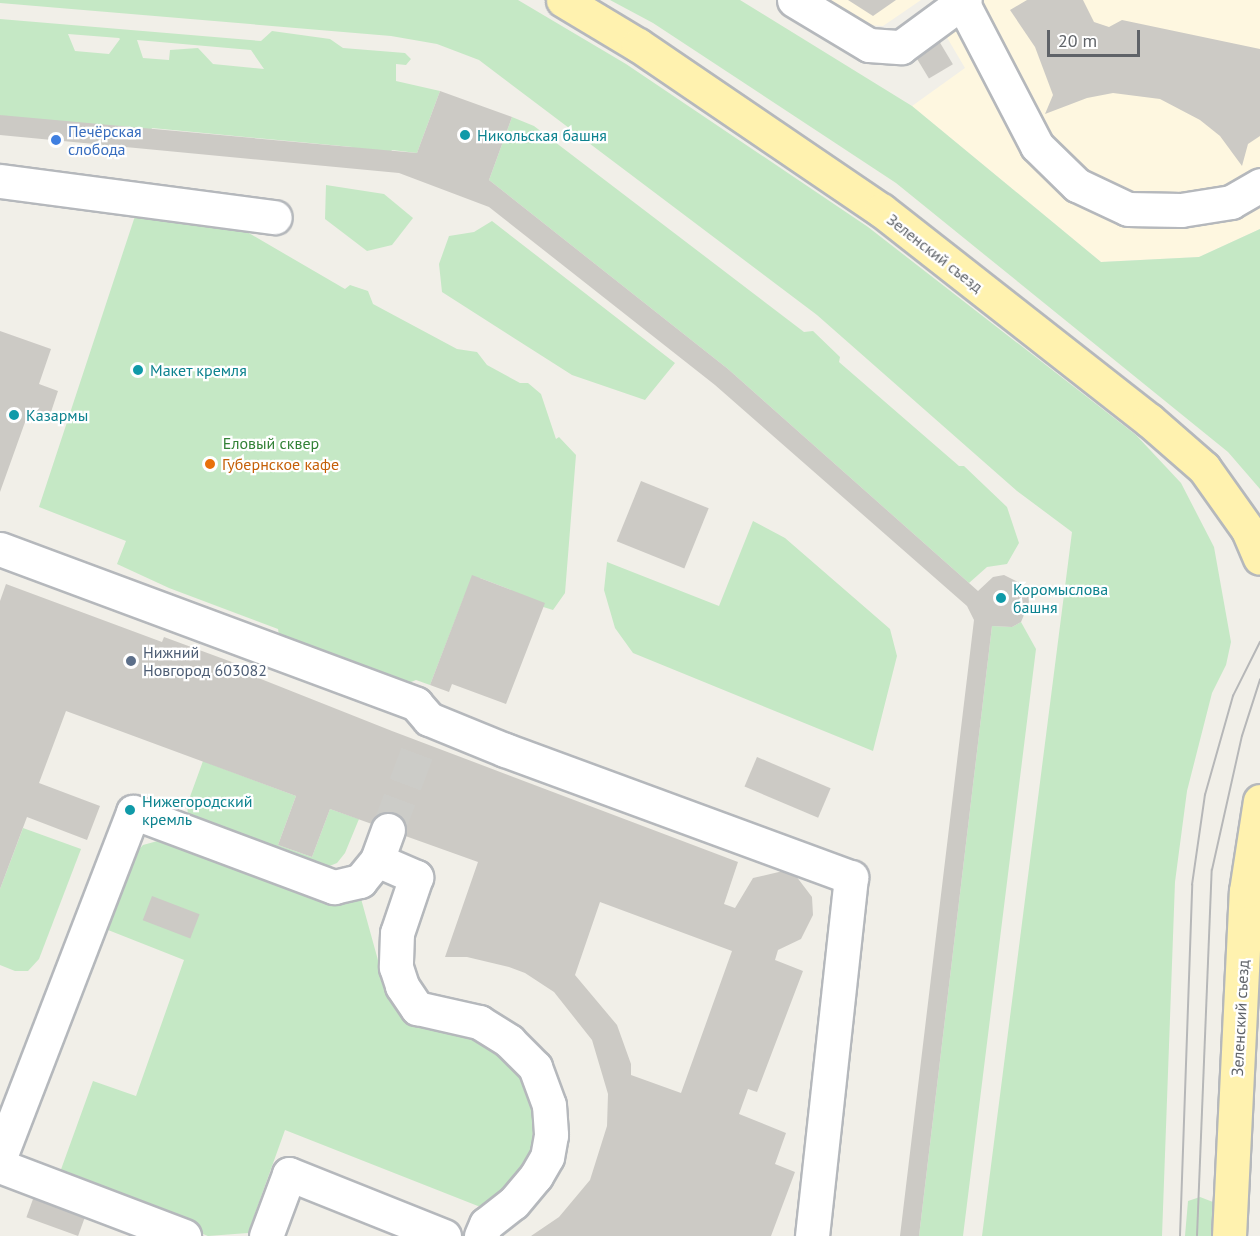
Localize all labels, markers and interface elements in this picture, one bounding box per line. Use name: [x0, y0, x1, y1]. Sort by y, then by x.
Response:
scale bar: [1050, 18, 1143, 56]
text: 20 m: [1058, 29, 1097, 52]
place label: Печёрская слобода: [68, 121, 142, 159]
place label: Никольская башня: [477, 125, 607, 145]
marker: Никольская башня: [458, 128, 472, 142]
marker: Печёрская слобода: [49, 133, 63, 147]
street label: Зеленский съезд: [883, 210, 987, 296]
place label: Макет кремля: [150, 360, 247, 380]
marker: Макет кремля: [131, 363, 145, 377]
place label: Казармы: [26, 405, 88, 425]
marker: Казармы: [7, 408, 21, 422]
park label: Еловый сквер: [223, 433, 319, 453]
place label: Губернское кафе: [222, 454, 339, 474]
marker: Губернское кафе: [203, 457, 217, 471]
place label: Коромыслова башня: [1013, 579, 1108, 617]
marker: Коромыслова башня: [994, 591, 1008, 605]
place label: Нижний Новгород 603082: [143, 642, 267, 680]
marker: Нижний Новгород 603082: [124, 654, 138, 668]
place label: Нижегородский кремль: [142, 791, 252, 829]
marker: Нижегородский кремль: [123, 803, 137, 817]
street label: Зеленский съезд: [1227, 959, 1253, 1077]

